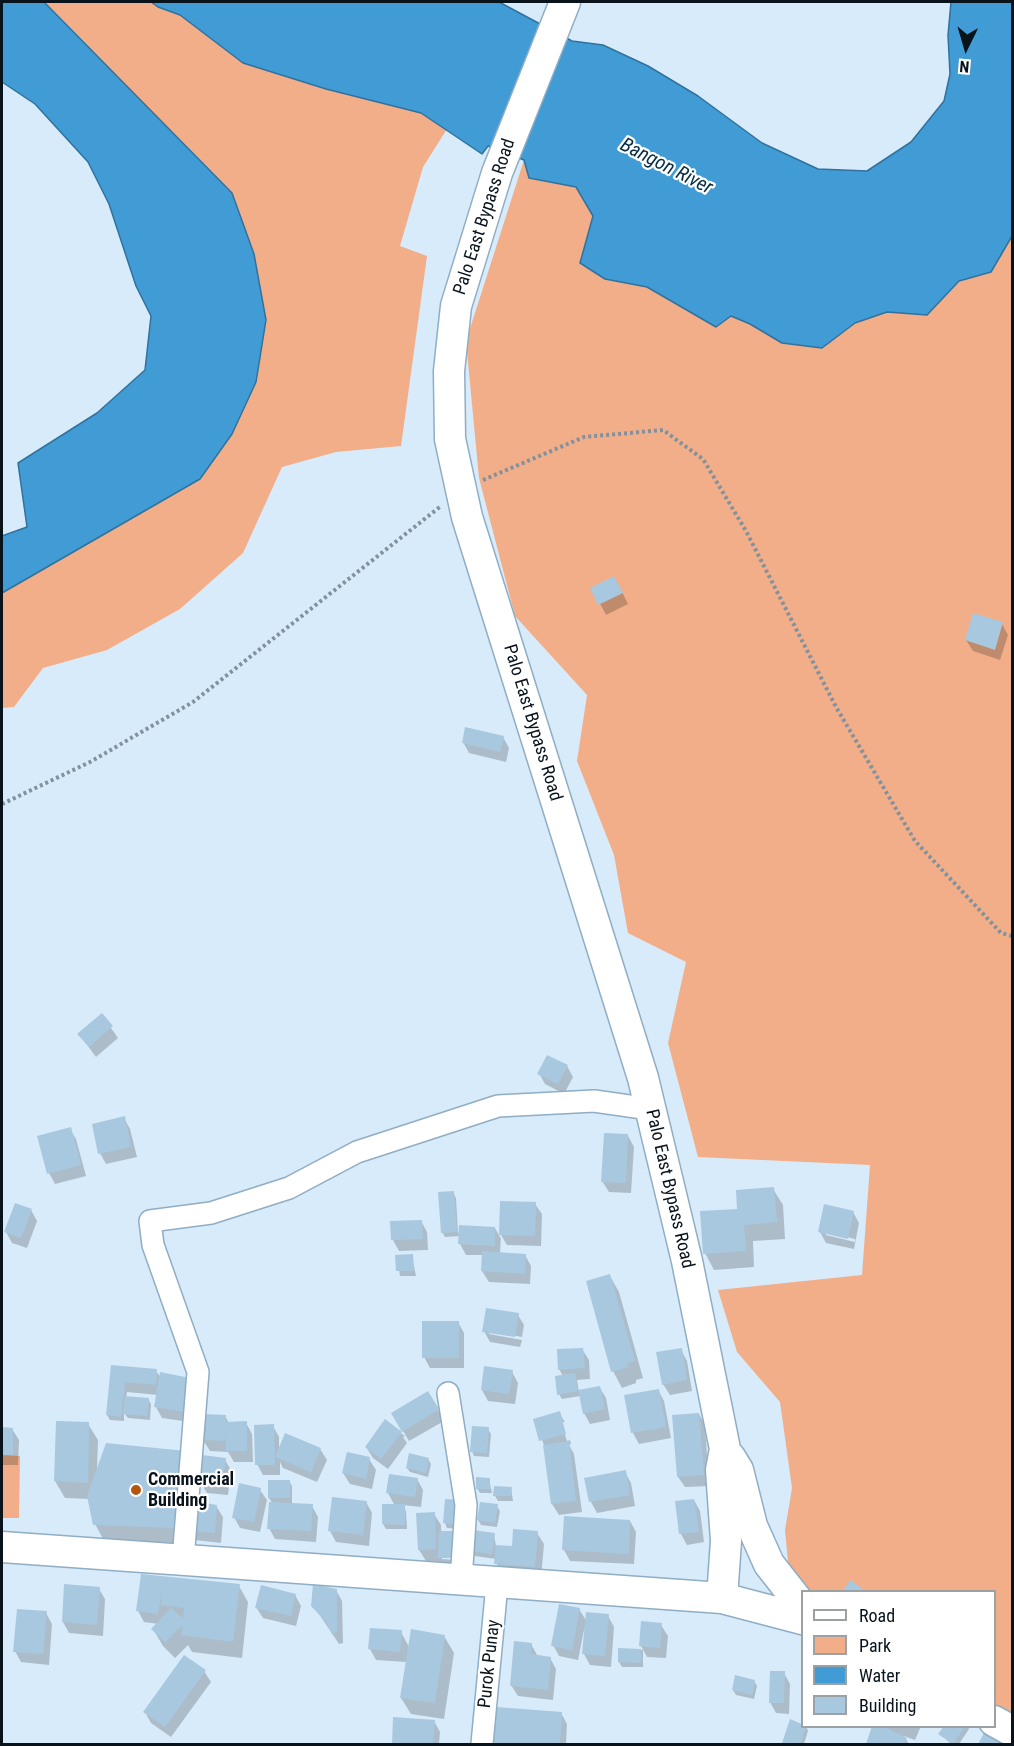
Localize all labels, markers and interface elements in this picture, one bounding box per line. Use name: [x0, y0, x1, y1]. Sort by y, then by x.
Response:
north arrow: [936, 18, 996, 78]
text: N: [959, 57, 970, 76]
water label: Bangon River: [616, 134, 716, 200]
street label: Palo East Bypass Road: [450, 136, 520, 298]
street label: Palo East Bypass Road: [498, 642, 566, 804]
street label: Palo East Bypass Road: [640, 1107, 698, 1271]
place label: Commercial Building: [148, 1469, 234, 1512]
marker: Commercial Building: [129, 1483, 143, 1497]
legend: [801, 1590, 996, 1728]
text: Road: [859, 1605, 895, 1626]
street label: Purok Punay: [475, 1619, 505, 1709]
text: Park: [859, 1635, 891, 1656]
text: Water: [859, 1665, 900, 1686]
text: Building: [859, 1695, 916, 1716]

